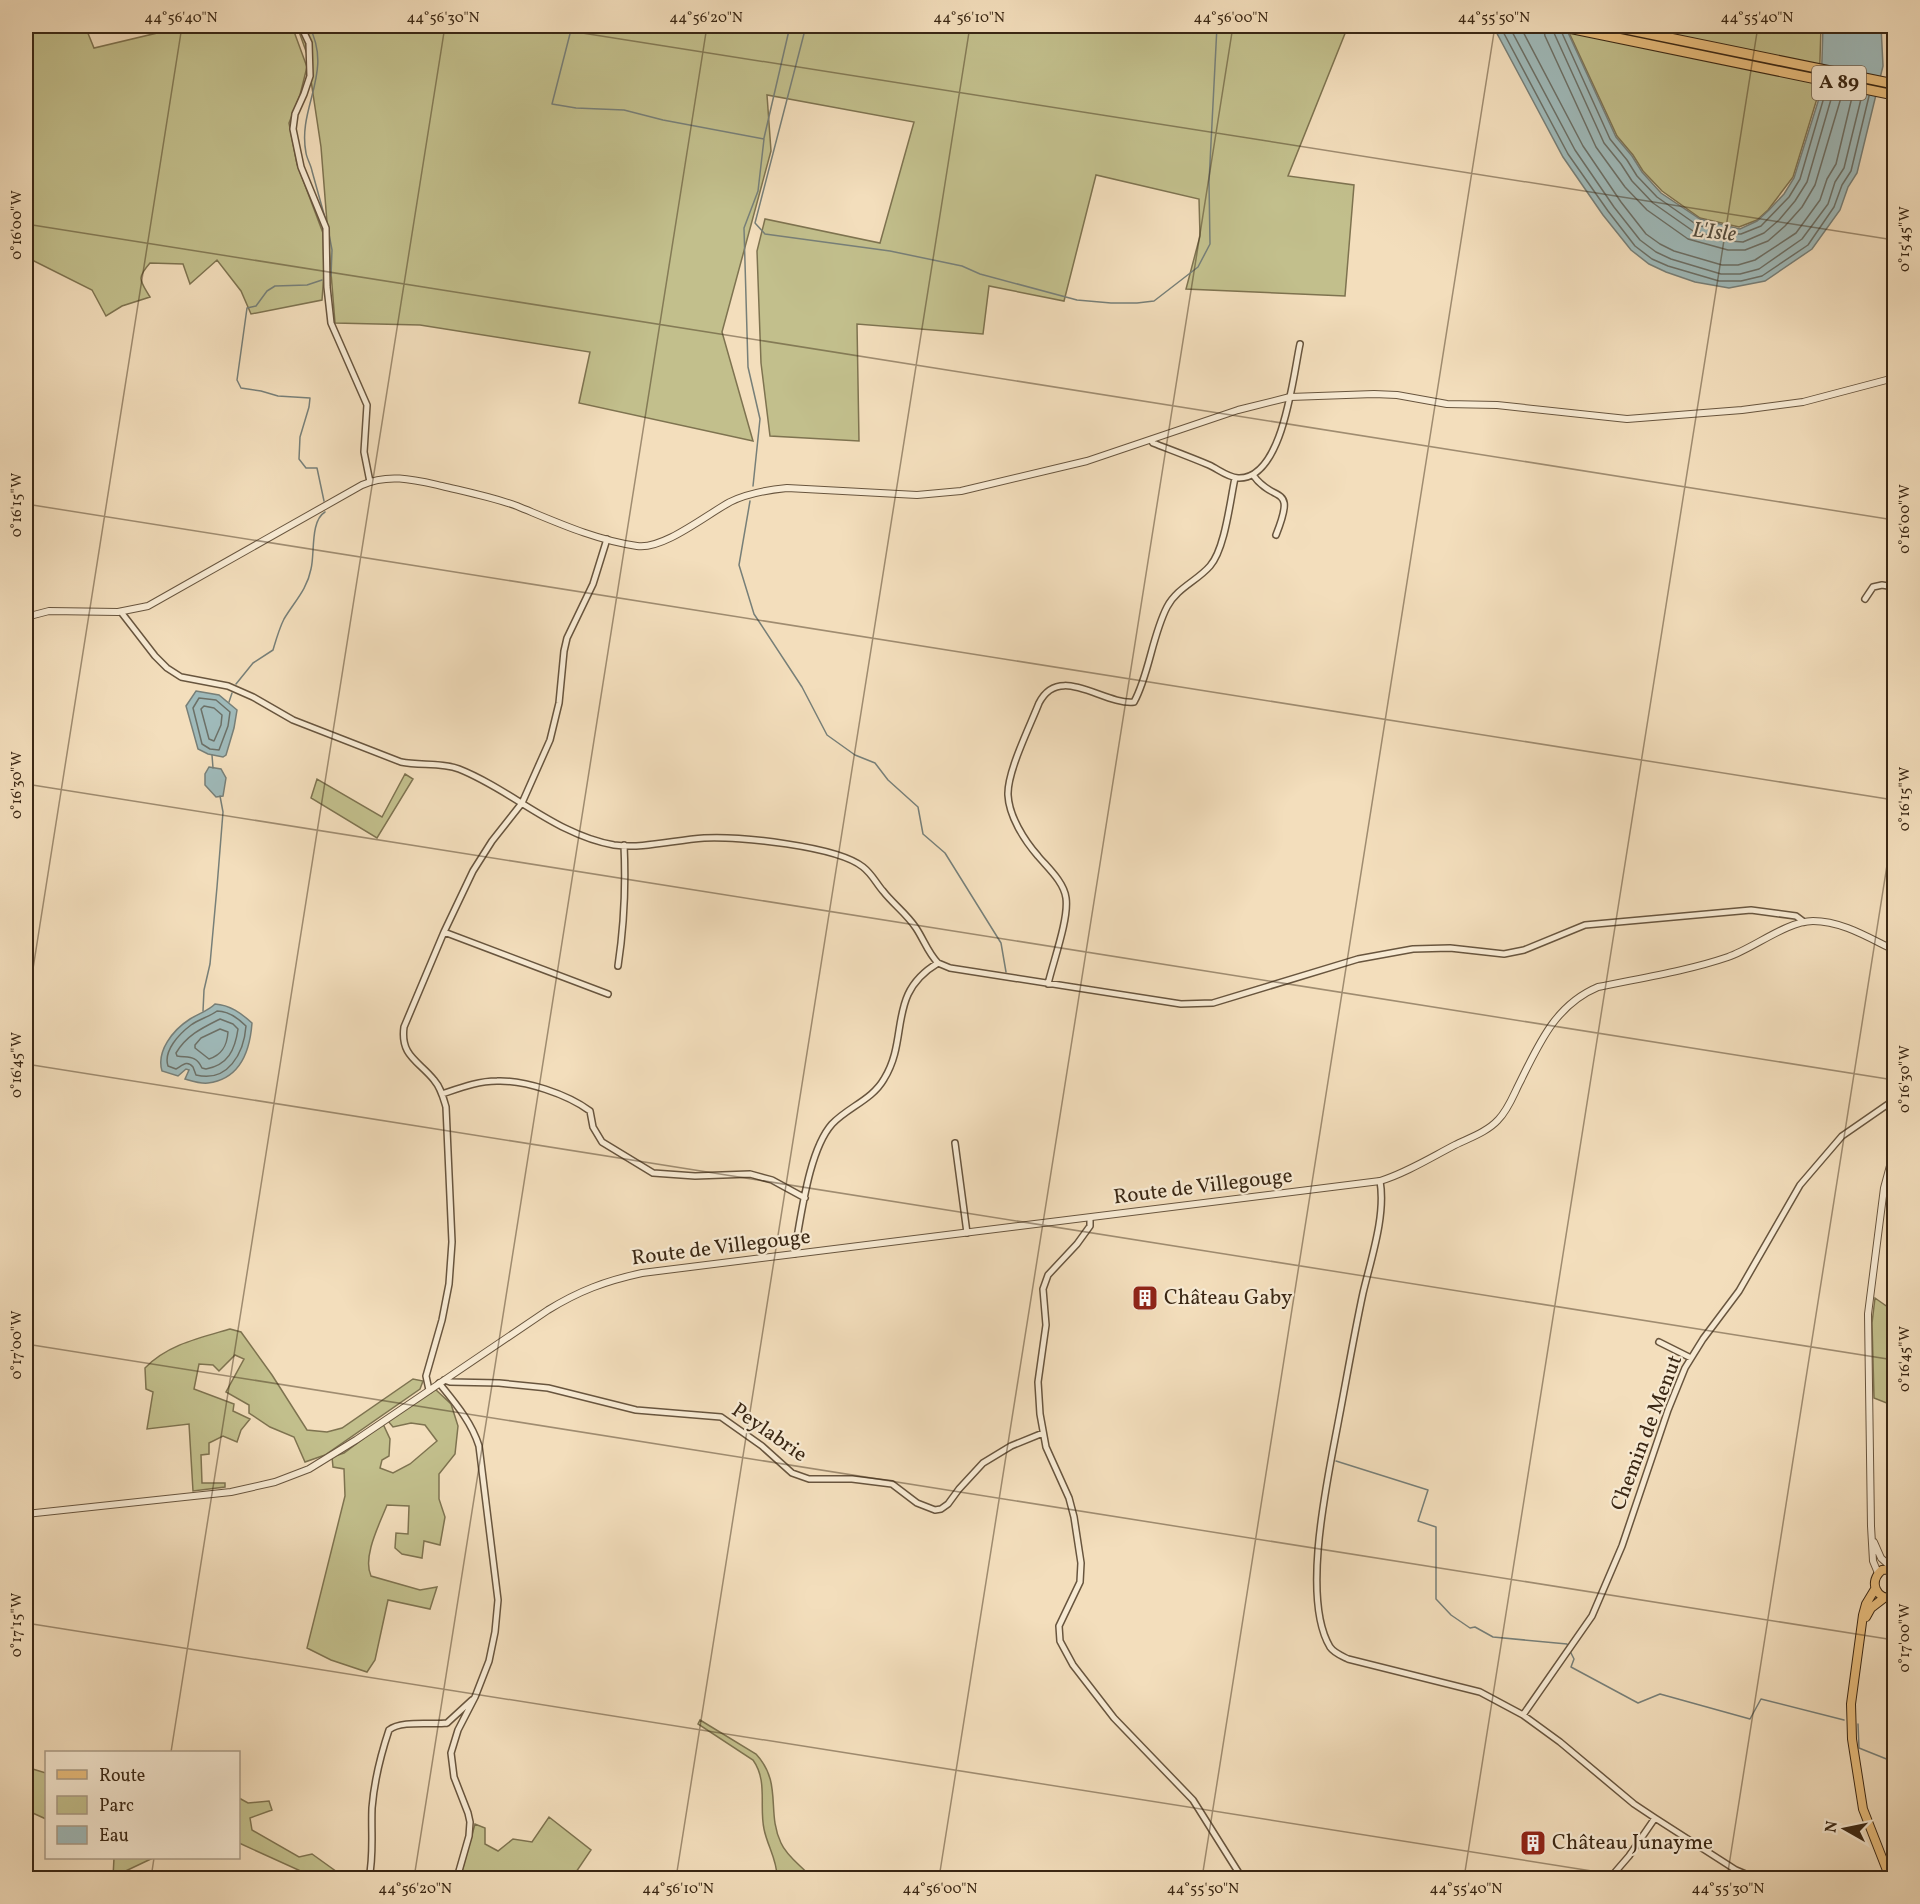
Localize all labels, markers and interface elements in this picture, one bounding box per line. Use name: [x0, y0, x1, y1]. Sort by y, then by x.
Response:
text: 44°56'40"N: [144, 8, 218, 29]
text: 44°56'30"N: [406, 8, 480, 29]
text: 44°56'20"N: [669, 8, 743, 29]
text: 44°56'10"N: [933, 8, 1005, 29]
text: 44°56'00"N: [1194, 8, 1268, 29]
text: 44°55'50"N: [1458, 8, 1530, 29]
text: 44°55'40"N: [1721, 8, 1793, 29]
road number: A 89: [1812, 66, 1866, 100]
text: 0°16'00"W: [7, 190, 28, 260]
text: 0°15'45"W: [1895, 206, 1916, 272]
water label: L'Isle: [1691, 215, 1737, 251]
text: 0°16'15"W: [7, 473, 28, 537]
text: 0°16'00"W: [1895, 484, 1916, 554]
text: 0°16'30"W: [7, 751, 28, 819]
text: 0°16'15"W: [1895, 767, 1916, 831]
text: 0°16'45"W: [7, 1032, 28, 1098]
text: 0°16'30"W: [1895, 1045, 1916, 1113]
street label: Route de Villegouge: [1112, 1162, 1294, 1212]
street label: Route de Villegouge: [630, 1223, 812, 1273]
building icon: Château Gaby: [1130, 1283, 1160, 1313]
place label: Château Gaby: [1164, 1284, 1293, 1313]
text: 0°17'00"W: [7, 1310, 28, 1380]
text: 0°16'45"W: [1895, 1326, 1916, 1392]
street label: Chemin de Menut: [1604, 1351, 1690, 1515]
street label: Peylabrie: [725, 1396, 813, 1470]
text: 0°17'15"W: [7, 1593, 28, 1657]
text: 0°17'00"W: [1895, 1603, 1916, 1673]
legend: [45, 1751, 240, 1859]
text: Route: [99, 1764, 145, 1789]
text: Parc: [99, 1794, 134, 1819]
north arrow: [1815, 1799, 1875, 1859]
text: N: [1820, 1819, 1844, 1834]
text: Eau: [99, 1824, 129, 1849]
building icon: Château Junayme: [1518, 1828, 1548, 1858]
place label: Château Junayme: [1552, 1829, 1713, 1858]
text: 44°56'20"N: [378, 1879, 452, 1900]
text: 44°56'10"N: [642, 1879, 714, 1900]
text: 44°56'00"N: [903, 1879, 977, 1900]
text: 44°55'50"N: [1167, 1879, 1239, 1900]
text: 44°55'40"N: [1430, 1879, 1502, 1900]
text: 44°55'30"N: [1692, 1879, 1764, 1900]

